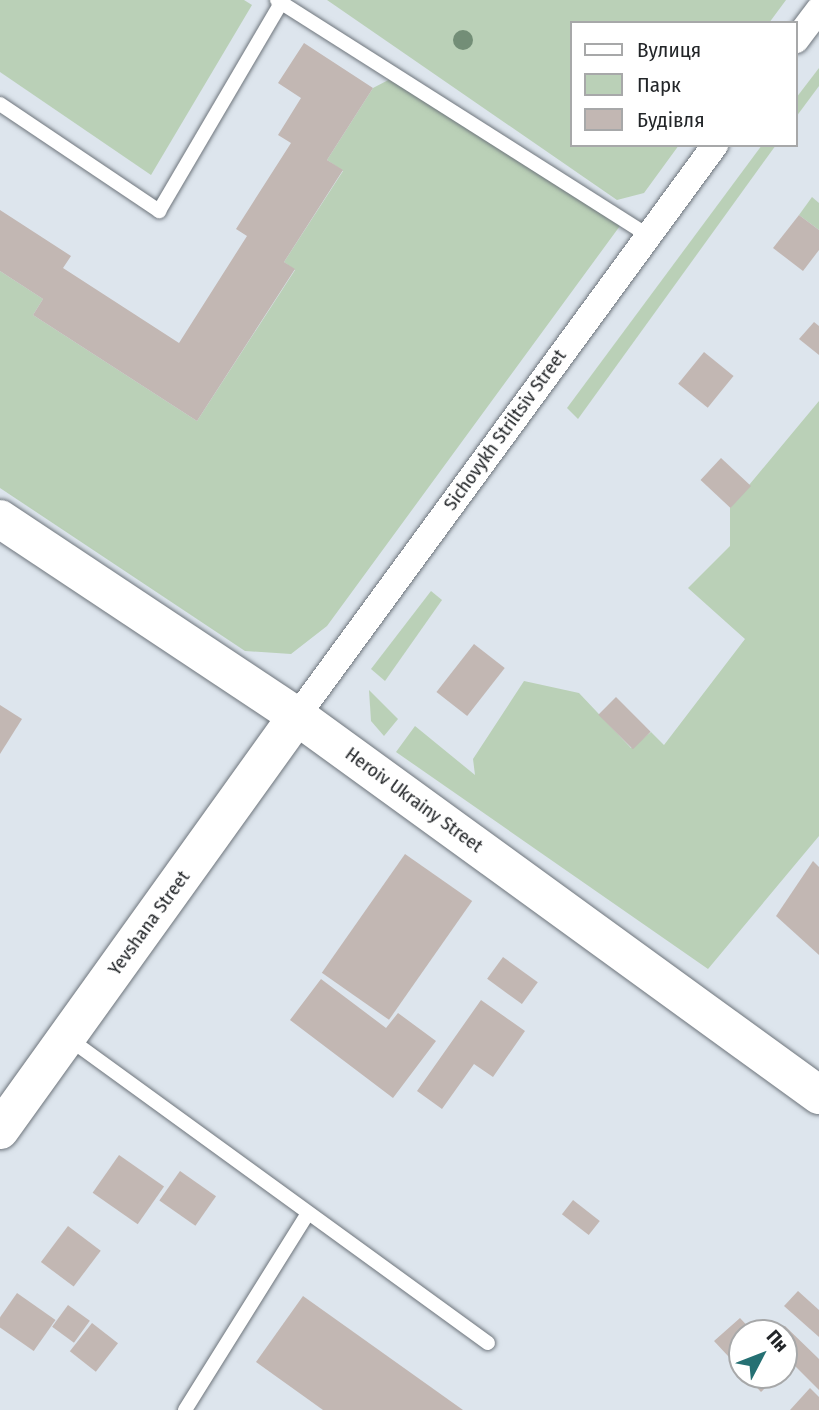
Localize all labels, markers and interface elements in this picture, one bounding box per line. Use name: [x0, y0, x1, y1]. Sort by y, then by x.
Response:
legend: [570, 21, 798, 147]
text: Вулиця: [637, 37, 701, 63]
text: Парк: [637, 72, 681, 98]
text: Будівля: [637, 107, 705, 133]
street label: Sichovykh Striltsiv Street: [439, 345, 571, 515]
street label: Heroiv Ukrainy Street: [341, 742, 487, 858]
street label: Yevshana Street: [103, 866, 195, 980]
north arrow: [728, 1319, 798, 1389]
text: Пн: [762, 1325, 793, 1357]

